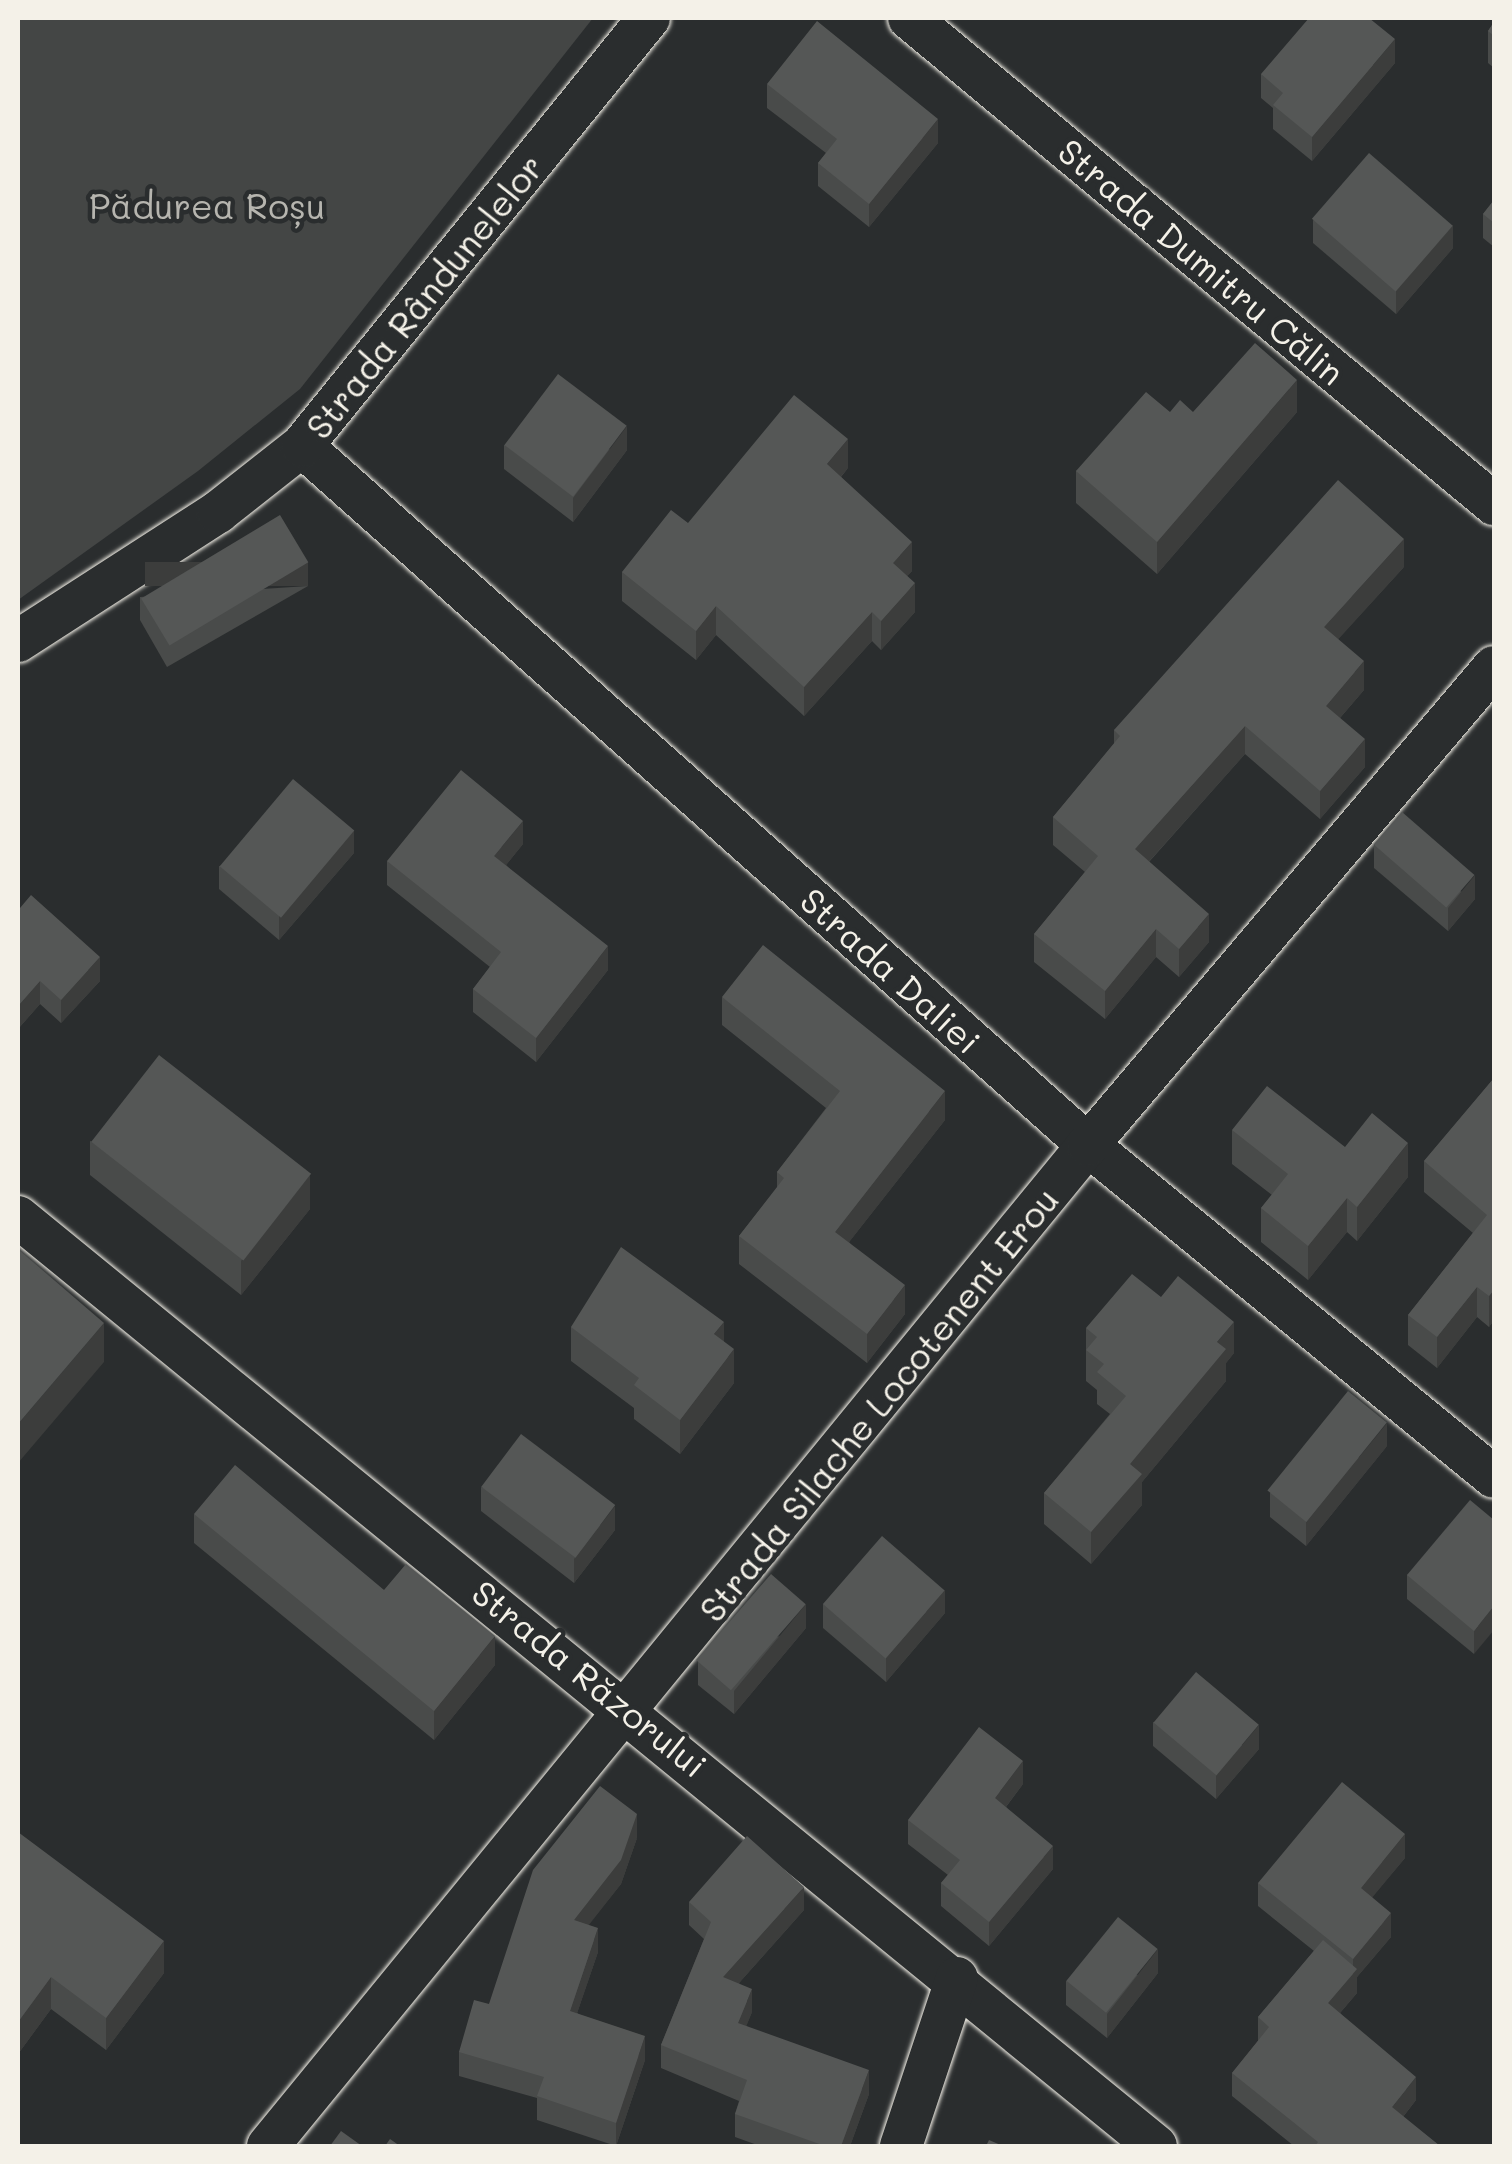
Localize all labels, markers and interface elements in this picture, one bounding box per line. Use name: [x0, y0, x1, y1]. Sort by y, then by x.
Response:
street label: Strada Dumitru Călin: [1050, 129, 1354, 393]
street label: Strada Rândunelelor: [297, 146, 551, 446]
park label: Pădurea Roșu: [89, 184, 325, 226]
street label: Strada Daliei: [792, 878, 990, 1062]
street label: Strada Silache Locotenent Erou: [690, 1179, 1066, 1629]
street label: Strada Răzorului: [464, 1571, 716, 1785]

